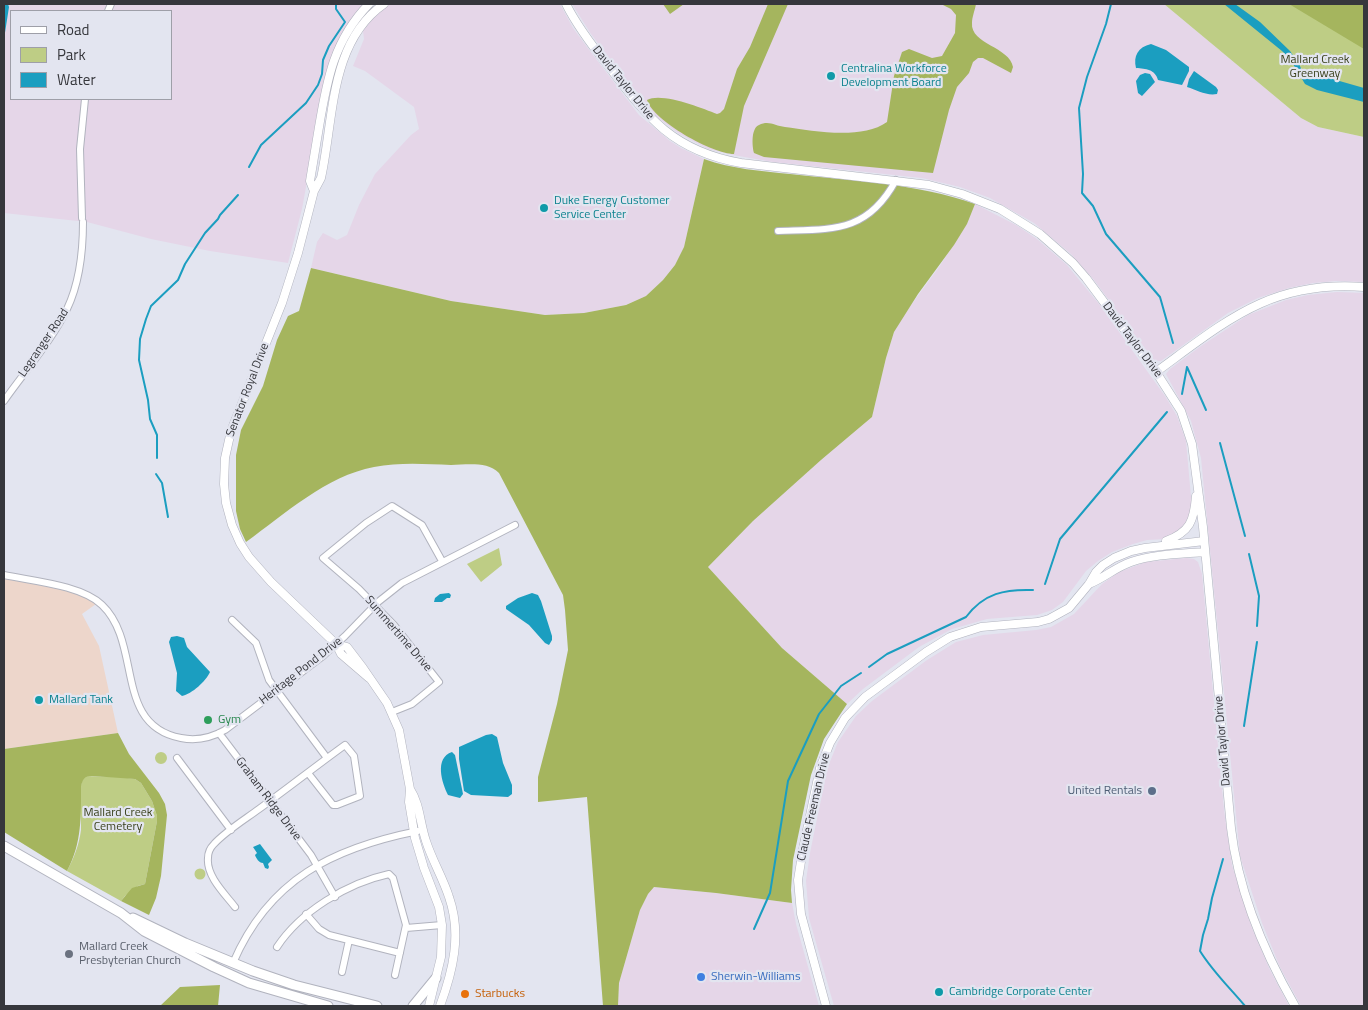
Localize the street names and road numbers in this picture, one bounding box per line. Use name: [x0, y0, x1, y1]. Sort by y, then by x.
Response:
street label: David Taylor Drive: [589, 43, 657, 123]
street label: David Taylor Drive: [1099, 300, 1165, 380]
street label: Legranger Road: [16, 306, 72, 380]
street label: Senator Royal Drive: [224, 341, 272, 439]
street label: Summertime Drive: [361, 593, 435, 675]
street label: Heritage Pond Drive: [257, 634, 345, 708]
street label: David Taylor Drive: [1212, 695, 1234, 787]
street label: Claude Freeman Drive: [795, 752, 833, 862]
street label: Graham Ridge Drive: [232, 755, 304, 843]

